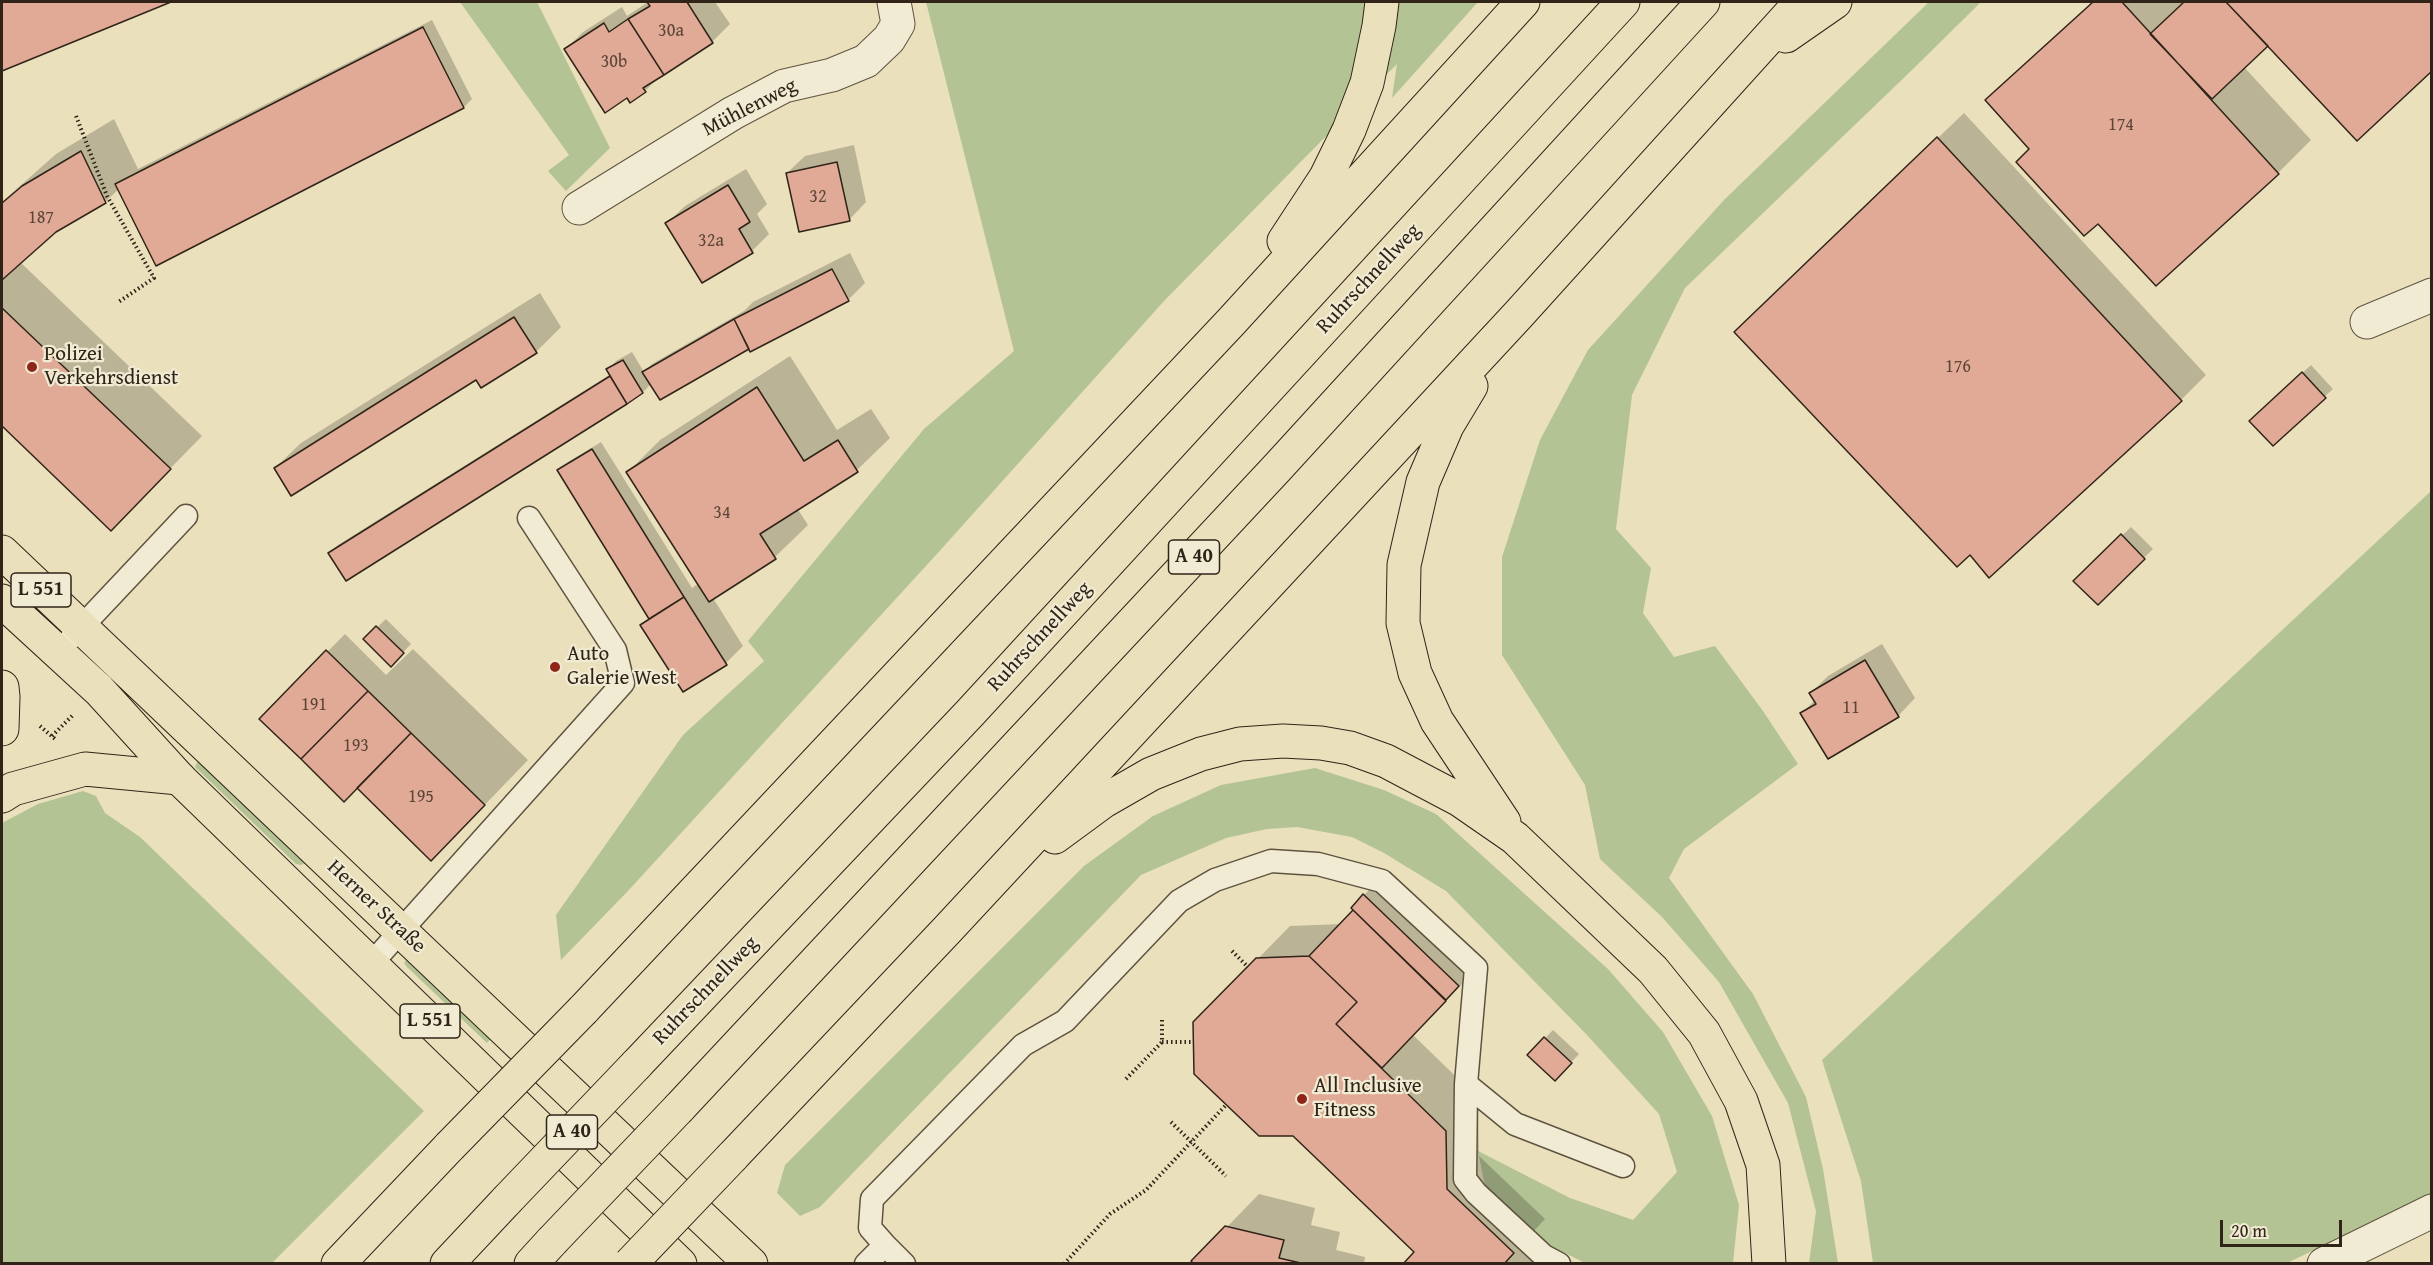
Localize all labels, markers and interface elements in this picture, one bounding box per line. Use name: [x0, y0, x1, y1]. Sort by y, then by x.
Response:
house number: 30a: [658, 20, 684, 42]
house number: 30b: [601, 51, 627, 73]
street label: Mühlenweg: [699, 73, 801, 143]
house number: 174: [2108, 114, 2134, 136]
house number: 32: [809, 186, 827, 208]
house number: 187: [28, 207, 54, 229]
street label: Ruhrschnellweg: [1312, 219, 1426, 339]
house number: 32a: [698, 230, 724, 252]
place label: Polizei Verkehrsdienst: [44, 342, 178, 392]
house number: 176: [1945, 356, 1971, 378]
marker: Polizei Verkehrsdienst: [25, 360, 39, 374]
house number: 34: [713, 502, 731, 524]
road number: A 40: [1168, 540, 1220, 574]
road number: L 551: [11, 573, 71, 607]
street label: Ruhrschnellweg: [983, 577, 1097, 697]
place label: Auto Galerie West: [567, 642, 677, 692]
marker: Auto Galerie West: [548, 660, 562, 674]
house number: 191: [301, 694, 327, 716]
house number: 11: [1842, 697, 1860, 719]
house number: 193: [343, 735, 369, 757]
house number: 195: [408, 786, 434, 808]
street label: Herner Straße: [321, 855, 431, 959]
street label: Ruhrschnellweg: [648, 931, 764, 1051]
road number: L 551: [400, 1004, 460, 1038]
place label: All Inclusive Fitness: [1314, 1074, 1422, 1124]
marker: All Inclusive Fitness: [1295, 1092, 1309, 1106]
road number: A 40: [546, 1115, 598, 1149]
scale bar: [2223, 1208, 2344, 1246]
text: 20 m: [2231, 1217, 2267, 1244]

